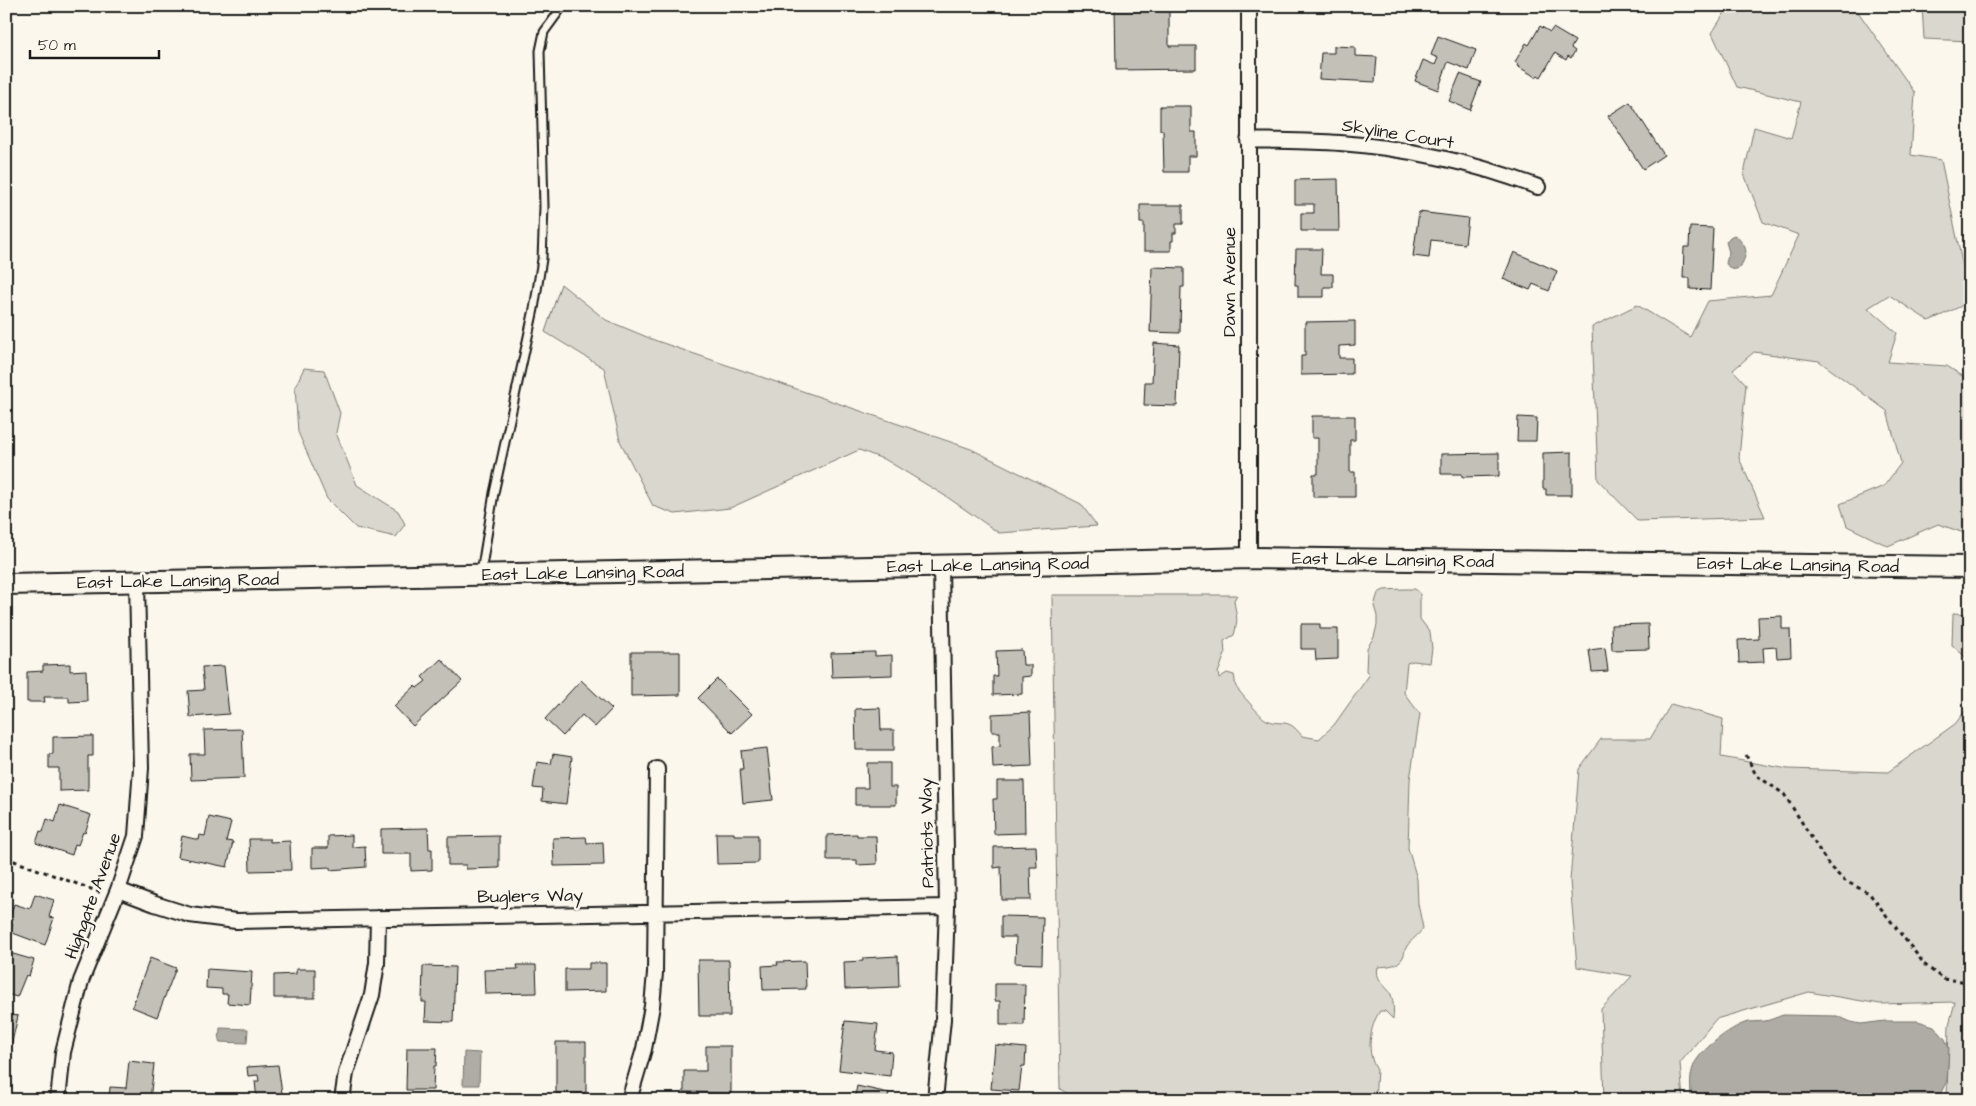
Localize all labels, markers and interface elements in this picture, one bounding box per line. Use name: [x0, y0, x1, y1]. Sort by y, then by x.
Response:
scale bar: [30, 28, 159, 60]
text: 50 m: [38, 35, 76, 56]
street label: Skyline Court: [1340, 113, 1457, 156]
street label: Dawn Avenue: [1217, 227, 1242, 337]
street label: East Lake Lansing Road: [1292, 546, 1494, 575]
street label: East Lake Lansing Road: [887, 551, 1089, 580]
street label: East Lake Lansing Road: [1697, 551, 1899, 580]
street label: East Lake Lansing Road: [482, 559, 684, 588]
street label: East Lake Lansing Road: [77, 567, 279, 596]
street label: Patriots Way: [914, 778, 941, 888]
street label: Highgate Avenue: [59, 829, 129, 963]
street label: Buglers Way: [477, 883, 583, 910]

